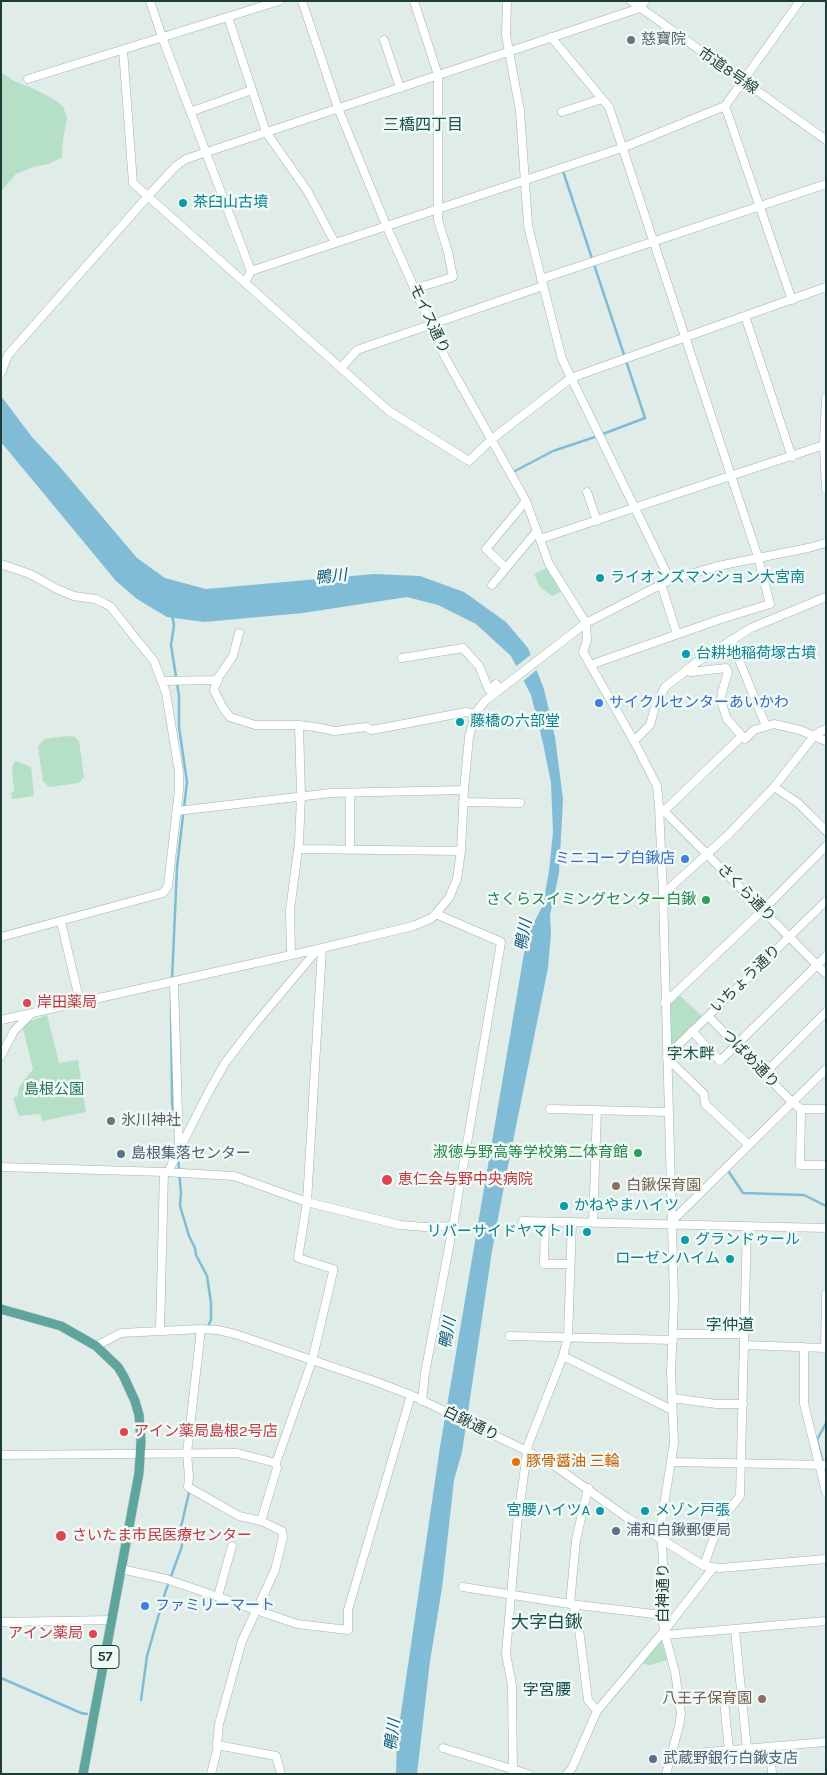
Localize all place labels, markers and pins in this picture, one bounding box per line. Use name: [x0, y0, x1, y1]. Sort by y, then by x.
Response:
place label: 慈寶院: [641, 31, 686, 49]
marker: 慈寶院: [625, 34, 637, 46]
place label: 茶臼山古墳: [193, 194, 268, 212]
marker: 茶臼山古墳: [177, 197, 189, 209]
place label: ライオンズマンション大宮南: [610, 569, 805, 587]
marker: ライオンズマンション大宮南: [594, 572, 606, 584]
place label: 台耕地稲荷塚古墳: [696, 645, 816, 663]
marker: 台耕地稲荷塚古墳: [680, 648, 692, 660]
place label: サイクルセンターあいかわ: [609, 694, 789, 712]
marker: サイクルセンターあいかわ: [593, 697, 605, 709]
place label: 藤橋の六部堂: [470, 713, 560, 731]
marker: 藤橋の六部堂: [454, 716, 466, 728]
place label: ミニコープ白鍬店: [555, 850, 675, 868]
marker: ミニコープ白鍬店: [679, 853, 691, 865]
place label: さくらスイミングセンター白鍬: [486, 891, 696, 909]
marker: さくらスイミングセンター白鍬: [700, 894, 712, 906]
place label: 岸田薬局: [37, 994, 97, 1012]
marker: 岸田薬局: [21, 997, 33, 1009]
place label: 氷川神社: [121, 1112, 181, 1130]
marker: 氷川神社: [105, 1115, 117, 1127]
place label: 淑徳与野高等学校第二体育館: [433, 1144, 628, 1162]
place label: 島根集落センター: [131, 1145, 251, 1163]
marker: 淑徳与野高等学校第二体育館: [632, 1147, 644, 1159]
marker: 島根集落センター: [115, 1148, 127, 1160]
place label: 恵仁会与野中央病院: [398, 1171, 533, 1189]
marker: 恵仁会与野中央病院: [380, 1173, 394, 1187]
place label: 白鍬保育園: [626, 1177, 701, 1195]
marker: 白鍬保育園: [610, 1180, 622, 1192]
place label: かねやまハイツ: [574, 1197, 679, 1215]
marker: かねやまハイツ: [558, 1200, 570, 1212]
place label: リバーサイドヤマトⅡ: [427, 1223, 577, 1241]
marker: リバーサイドヤマトⅡ: [581, 1226, 593, 1238]
place label: グランドゥール: [695, 1231, 800, 1249]
marker: グランドゥール: [679, 1234, 691, 1246]
place label: ローゼンハイム: [615, 1250, 720, 1268]
marker: ローゼンハイム: [724, 1253, 736, 1265]
place label: アイン薬局島根2号店: [134, 1423, 278, 1441]
marker: アイン薬局島根2号店: [118, 1426, 130, 1438]
place label: 豚骨醤油 三輪: [526, 1453, 620, 1471]
marker: 豚骨醤油 三輪: [510, 1456, 522, 1468]
place label: 宮腰ハイツA: [506, 1502, 590, 1520]
place label: メゾン戸張: [655, 1502, 730, 1520]
marker: 宮腰ハイツA: [594, 1505, 606, 1517]
marker: メゾン戸張: [639, 1505, 651, 1517]
place label: 浦和白鍬郵便局: [626, 1522, 731, 1540]
marker: 浦和白鍬郵便局: [610, 1525, 622, 1537]
place label: さいたま市民医療センター: [72, 1527, 252, 1545]
marker: さいたま市民医療センター: [54, 1529, 68, 1543]
place label: ファミリーマート: [155, 1597, 275, 1615]
marker: ファミリーマート: [139, 1600, 151, 1612]
place label: アイン薬局: [8, 1625, 83, 1643]
marker: アイン薬局: [87, 1628, 99, 1640]
place label: 八王子保育園: [662, 1690, 752, 1708]
marker: 八王子保育園: [756, 1693, 768, 1705]
place label: 武蔵野銀行白鍬支店: [663, 1750, 798, 1768]
marker: 武蔵野銀行白鍬支店: [647, 1753, 659, 1765]

